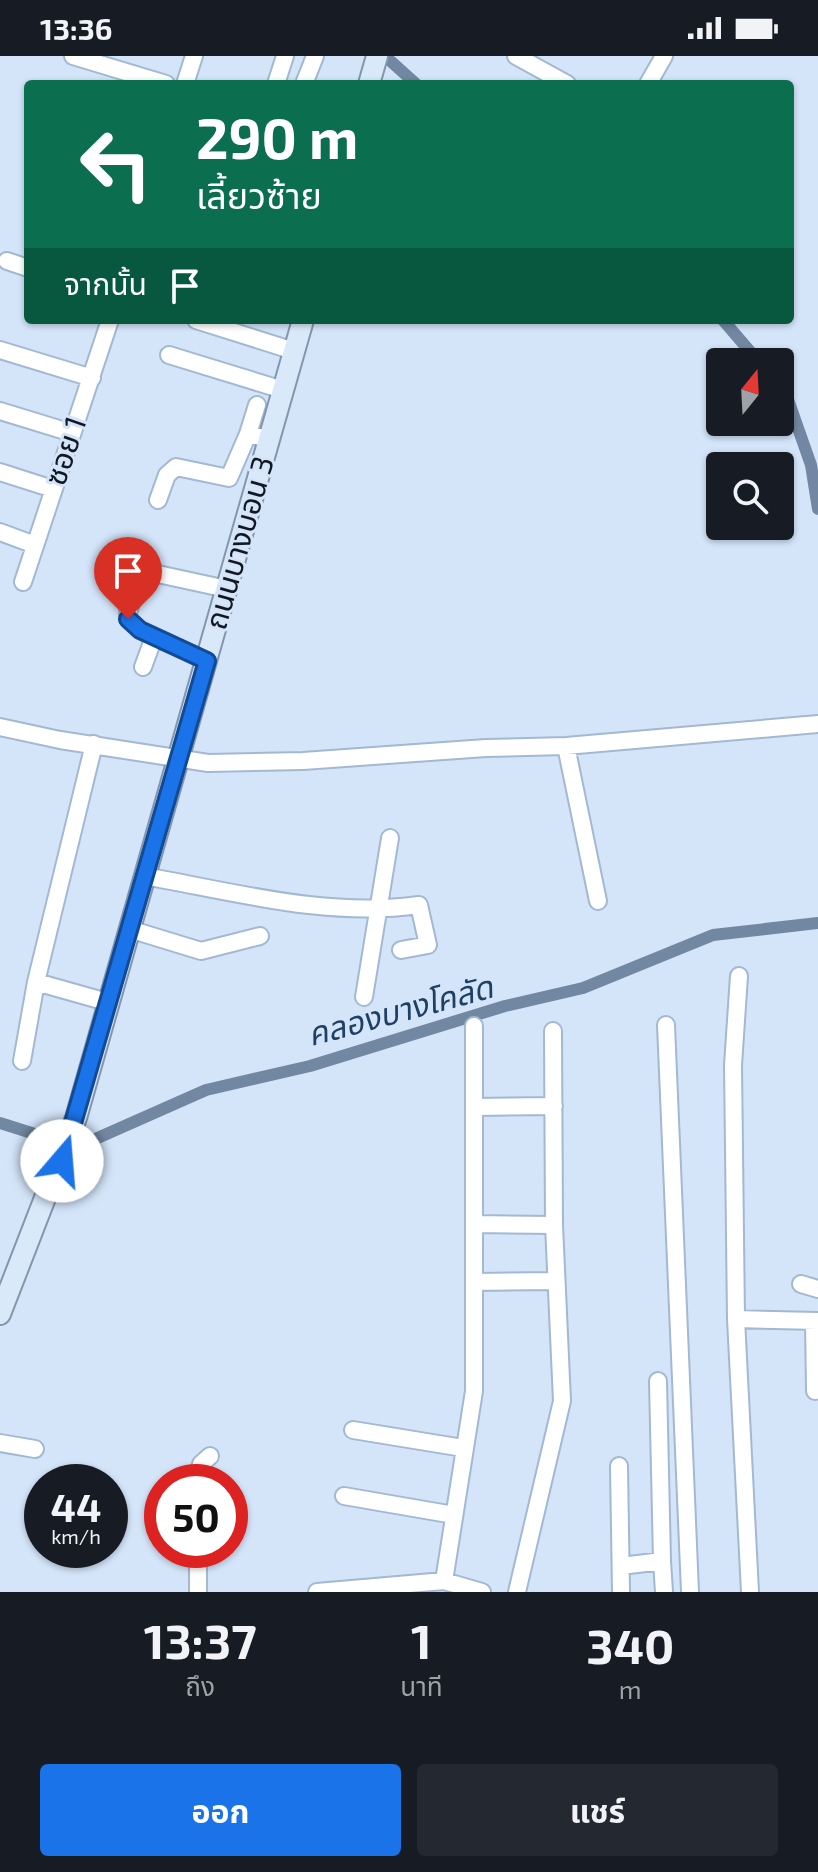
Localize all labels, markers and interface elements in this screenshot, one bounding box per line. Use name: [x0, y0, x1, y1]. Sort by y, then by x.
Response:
text: 13:36: [40, 10, 112, 46]
text: 290 m: [196, 103, 358, 170]
icon: left: [64, 112, 168, 216]
text: เลี้ยวซ้าย: [196, 173, 322, 216]
icon: arrive: [163, 264, 207, 308]
text: จากนั้น: [64, 265, 147, 301]
north arrow: [706, 348, 794, 436]
map controls: [706, 348, 794, 540]
street label: ซอย 1: [36, 411, 93, 489]
street label: ถนนบางบอน 3: [196, 452, 280, 633]
button: search: [706, 452, 794, 540]
pin: [94, 537, 162, 619]
icon: arrive: [106, 549, 150, 593]
water label: คลองบางโคลัด: [303, 966, 497, 1052]
position arrow: [20, 1119, 104, 1203]
speed limit sign: 50: [144, 1464, 248, 1568]
text: 44: [51, 1482, 101, 1530]
text: km/h: [51, 1524, 101, 1548]
text: 13:37: [144, 1611, 257, 1669]
text: 1: [411, 1611, 432, 1669]
text: 340: [586, 1616, 674, 1674]
text: ถึง: [185, 1670, 215, 1701]
text: นาที: [400, 1670, 443, 1701]
text: m: [619, 1673, 642, 1704]
button: ออก: [40, 1764, 401, 1856]
button: แชร์: [417, 1764, 778, 1856]

